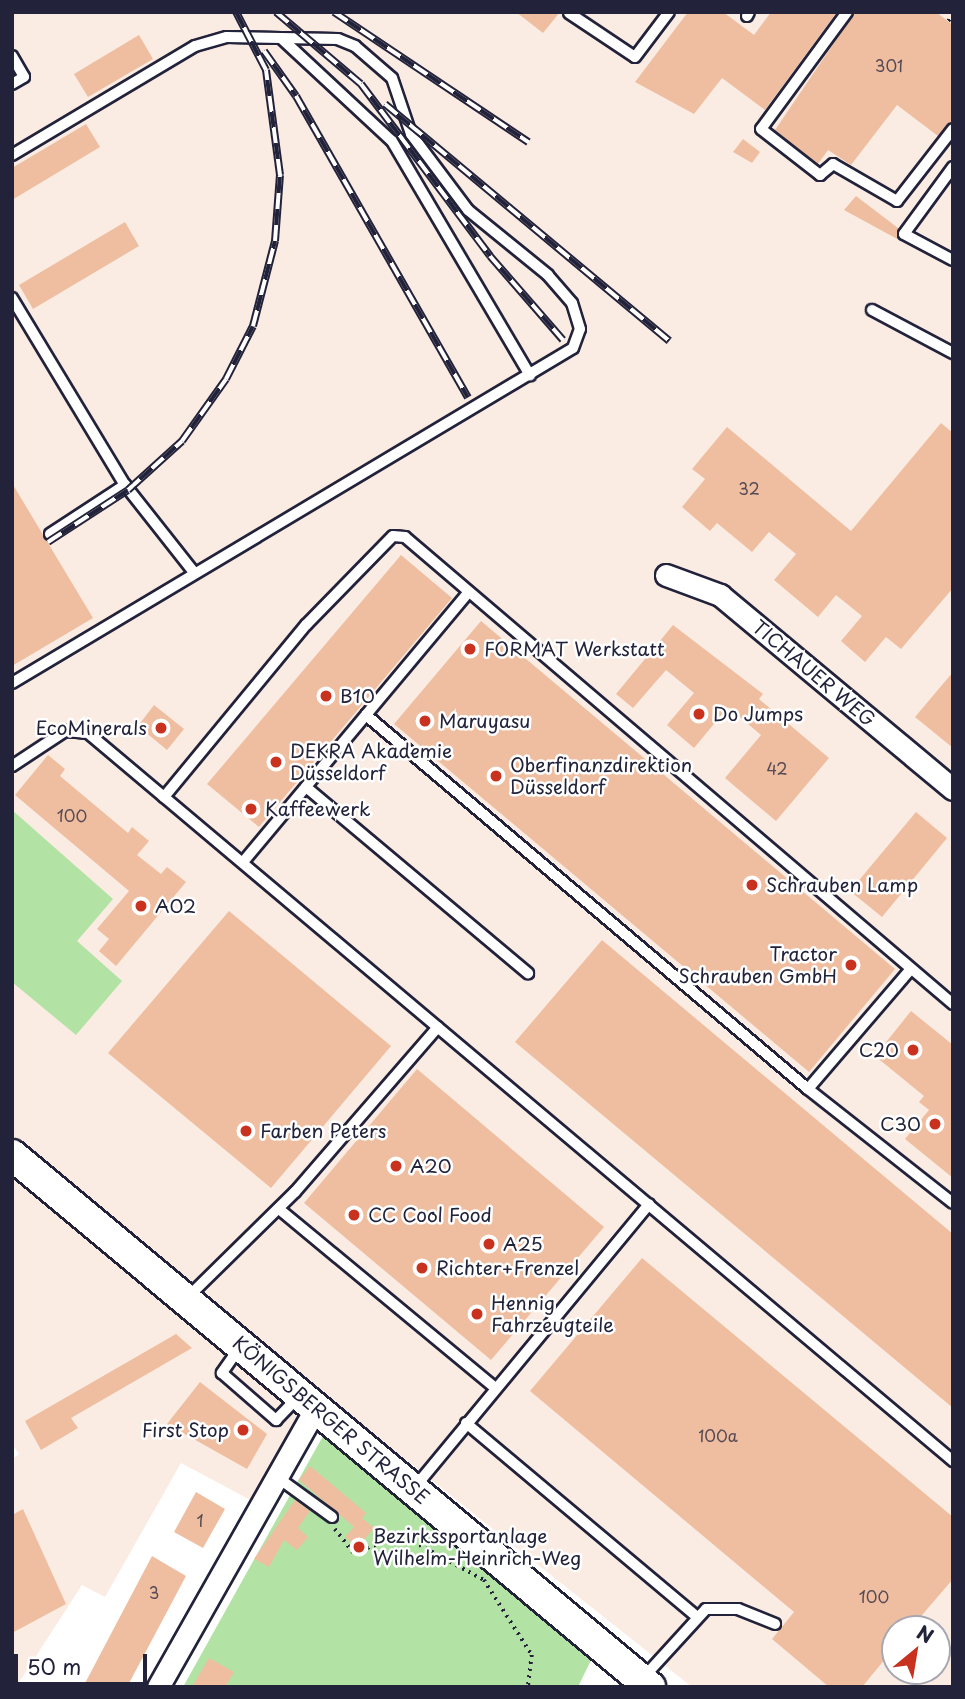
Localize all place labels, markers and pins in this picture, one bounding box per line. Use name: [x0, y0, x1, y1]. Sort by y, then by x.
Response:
place label: FORMAT Werkstatt: [484, 638, 663, 660]
marker: FORMAT Werkstatt: [462, 641, 478, 657]
place label: B10: [340, 685, 375, 707]
marker: B10: [318, 688, 334, 704]
place label: Do Jumps: [713, 703, 804, 725]
marker: Do Jumps: [691, 706, 707, 722]
place label: Maruyasu: [439, 710, 530, 732]
marker: Maruyasu: [417, 713, 433, 729]
place label: EcoMinerals: [36, 717, 147, 739]
marker: EcoMinerals: [153, 720, 169, 736]
place label: DEKRA Akademie Düsseldorf: [290, 740, 455, 784]
marker: DEKRA Akademie Düsseldorf: [268, 754, 284, 770]
place label: Oberfinanzdirektion Düsseldorf: [510, 754, 692, 798]
marker: Oberfinanzdirektion Düsseldorf: [488, 768, 504, 784]
place label: Kaffeewerk: [265, 798, 371, 820]
marker: Kaffeewerk: [243, 801, 259, 817]
place label: Schrauben Lamp: [766, 874, 920, 896]
marker: Schrauben Lamp: [744, 877, 760, 893]
place label: A02: [155, 895, 196, 917]
marker: A02: [133, 898, 149, 914]
place label: Tractor Schrauben GmbH: [677, 943, 837, 987]
marker: Tractor Schrauben GmbH: [843, 957, 859, 973]
place label: C20: [859, 1039, 899, 1061]
marker: C20: [905, 1042, 921, 1058]
place label: C30: [880, 1113, 921, 1135]
marker: C30: [927, 1116, 943, 1132]
place label: Farben Peters: [260, 1120, 387, 1142]
marker: Farben Peters: [238, 1123, 254, 1139]
place label: A20: [410, 1155, 452, 1177]
marker: A20: [388, 1158, 404, 1174]
place label: CC Cool Food: [368, 1204, 492, 1226]
marker: CC Cool Food: [346, 1207, 362, 1223]
place label: A25: [503, 1233, 543, 1255]
marker: A25: [481, 1236, 497, 1252]
place label: Richter+Frenzel: [436, 1257, 579, 1279]
marker: Richter+Frenzel: [414, 1260, 430, 1276]
place label: Hennig Fahrzeugteile: [491, 1292, 614, 1336]
marker: Hennig Fahrzeugteile: [469, 1306, 485, 1322]
place label: First Stop: [142, 1419, 229, 1441]
marker: First Stop: [235, 1422, 251, 1438]
place label: Bezirkssportanlage Wilhelm-Heinrich-Weg: [373, 1525, 581, 1569]
marker: Bezirkssportanlage Wilhelm-Heinrich-Weg: [351, 1539, 367, 1555]

